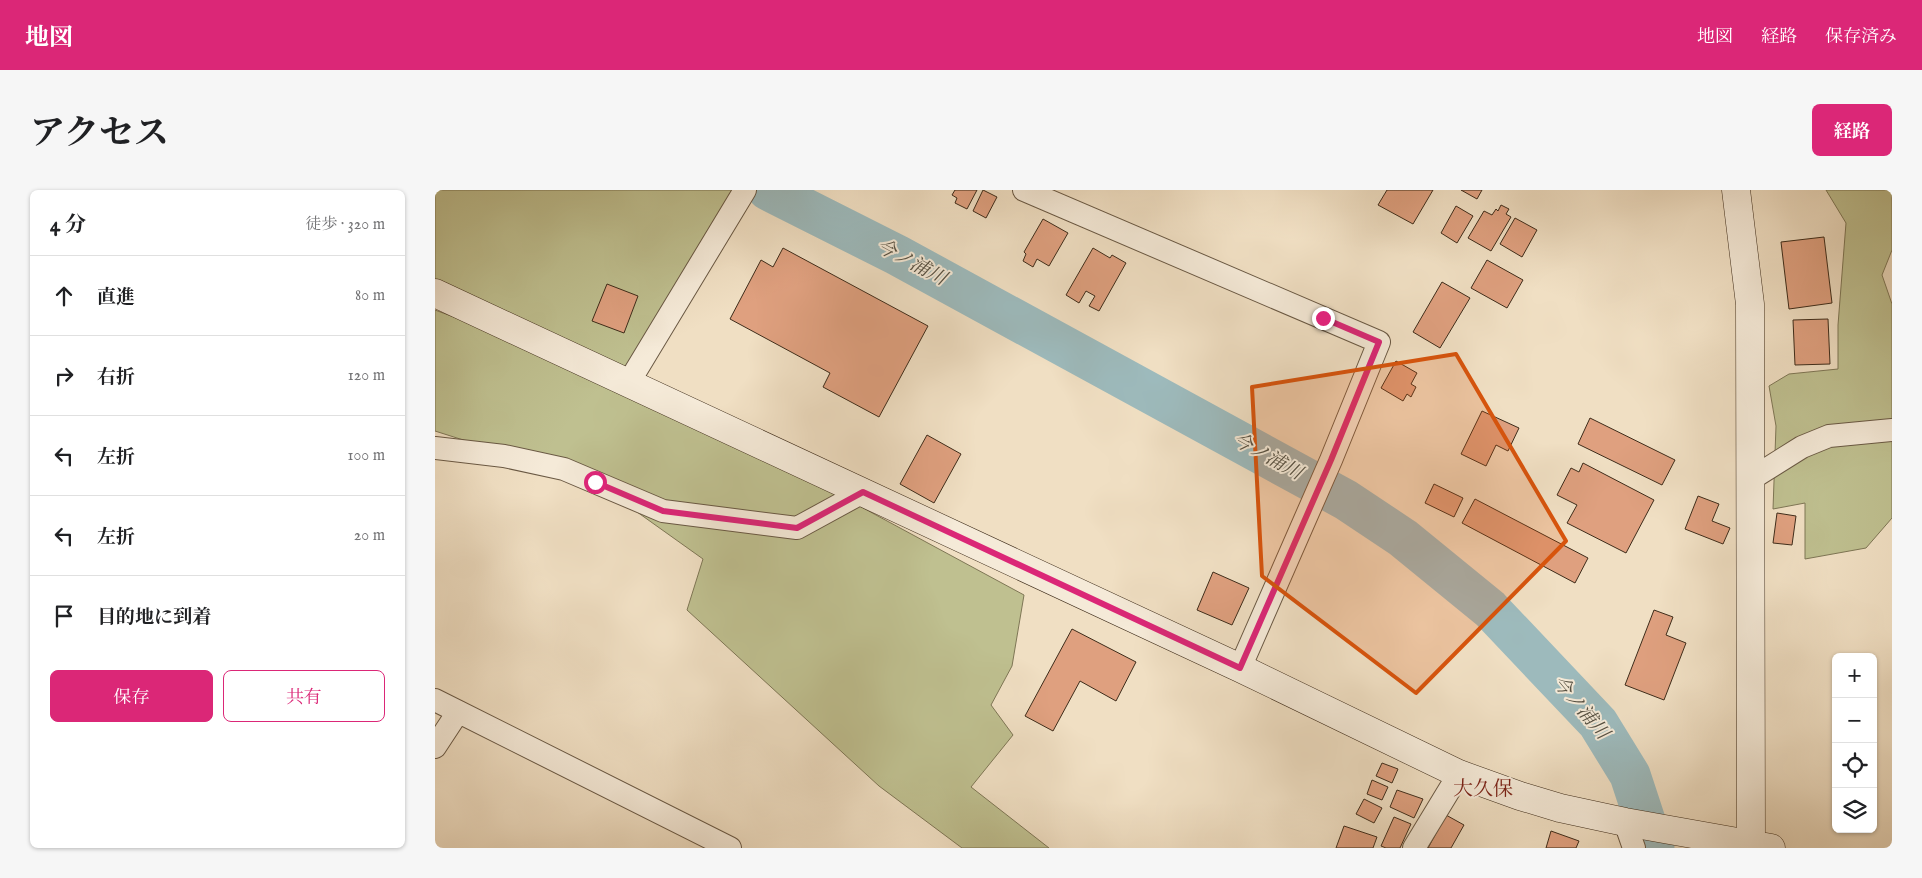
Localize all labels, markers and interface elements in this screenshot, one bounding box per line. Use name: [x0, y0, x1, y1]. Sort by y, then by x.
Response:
text: 地図: [25, 23, 73, 54]
text: 地図: [1697, 26, 1733, 49]
text: 経路: [1761, 26, 1797, 49]
text: 保存済み: [1825, 26, 1897, 49]
button: 経路: [1812, 104, 1892, 156]
text: アクセス: [30, 112, 169, 157]
text: 4 分: [50, 212, 86, 239]
text: 徒歩 · 320 m: [305, 215, 385, 235]
water label: 今ノ浦川: [872, 235, 952, 292]
icon: ahead: [50, 282, 78, 310]
text: 直進: [97, 286, 135, 310]
text: 80 m: [355, 286, 385, 306]
route end: [1312, 307, 1335, 330]
icon: right: [50, 362, 78, 390]
text: 右折: [97, 366, 135, 390]
text: 120 m: [348, 366, 385, 386]
water label: 今ノ浦川: [1228, 428, 1308, 487]
icon: left: [50, 442, 78, 470]
text: 左折: [97, 446, 135, 470]
text: 100 m: [348, 446, 385, 466]
route start: [584, 471, 607, 494]
icon: left: [50, 522, 78, 550]
text: 左折: [97, 526, 135, 550]
text: 20 m: [354, 526, 385, 546]
icon: arrive: [50, 602, 78, 630]
text: 目的地に到着: [97, 606, 211, 630]
map controls: [1832, 653, 1877, 833]
button: +: [1832, 653, 1877, 698]
button: 保存: [50, 670, 213, 722]
button: 共有: [223, 670, 385, 722]
water label: 今ノ浦川: [1546, 671, 1615, 746]
button: −: [1832, 698, 1877, 743]
button: locate: [1832, 743, 1877, 788]
district label: 大久保: [1453, 777, 1513, 802]
button: layers: [1832, 788, 1877, 833]

